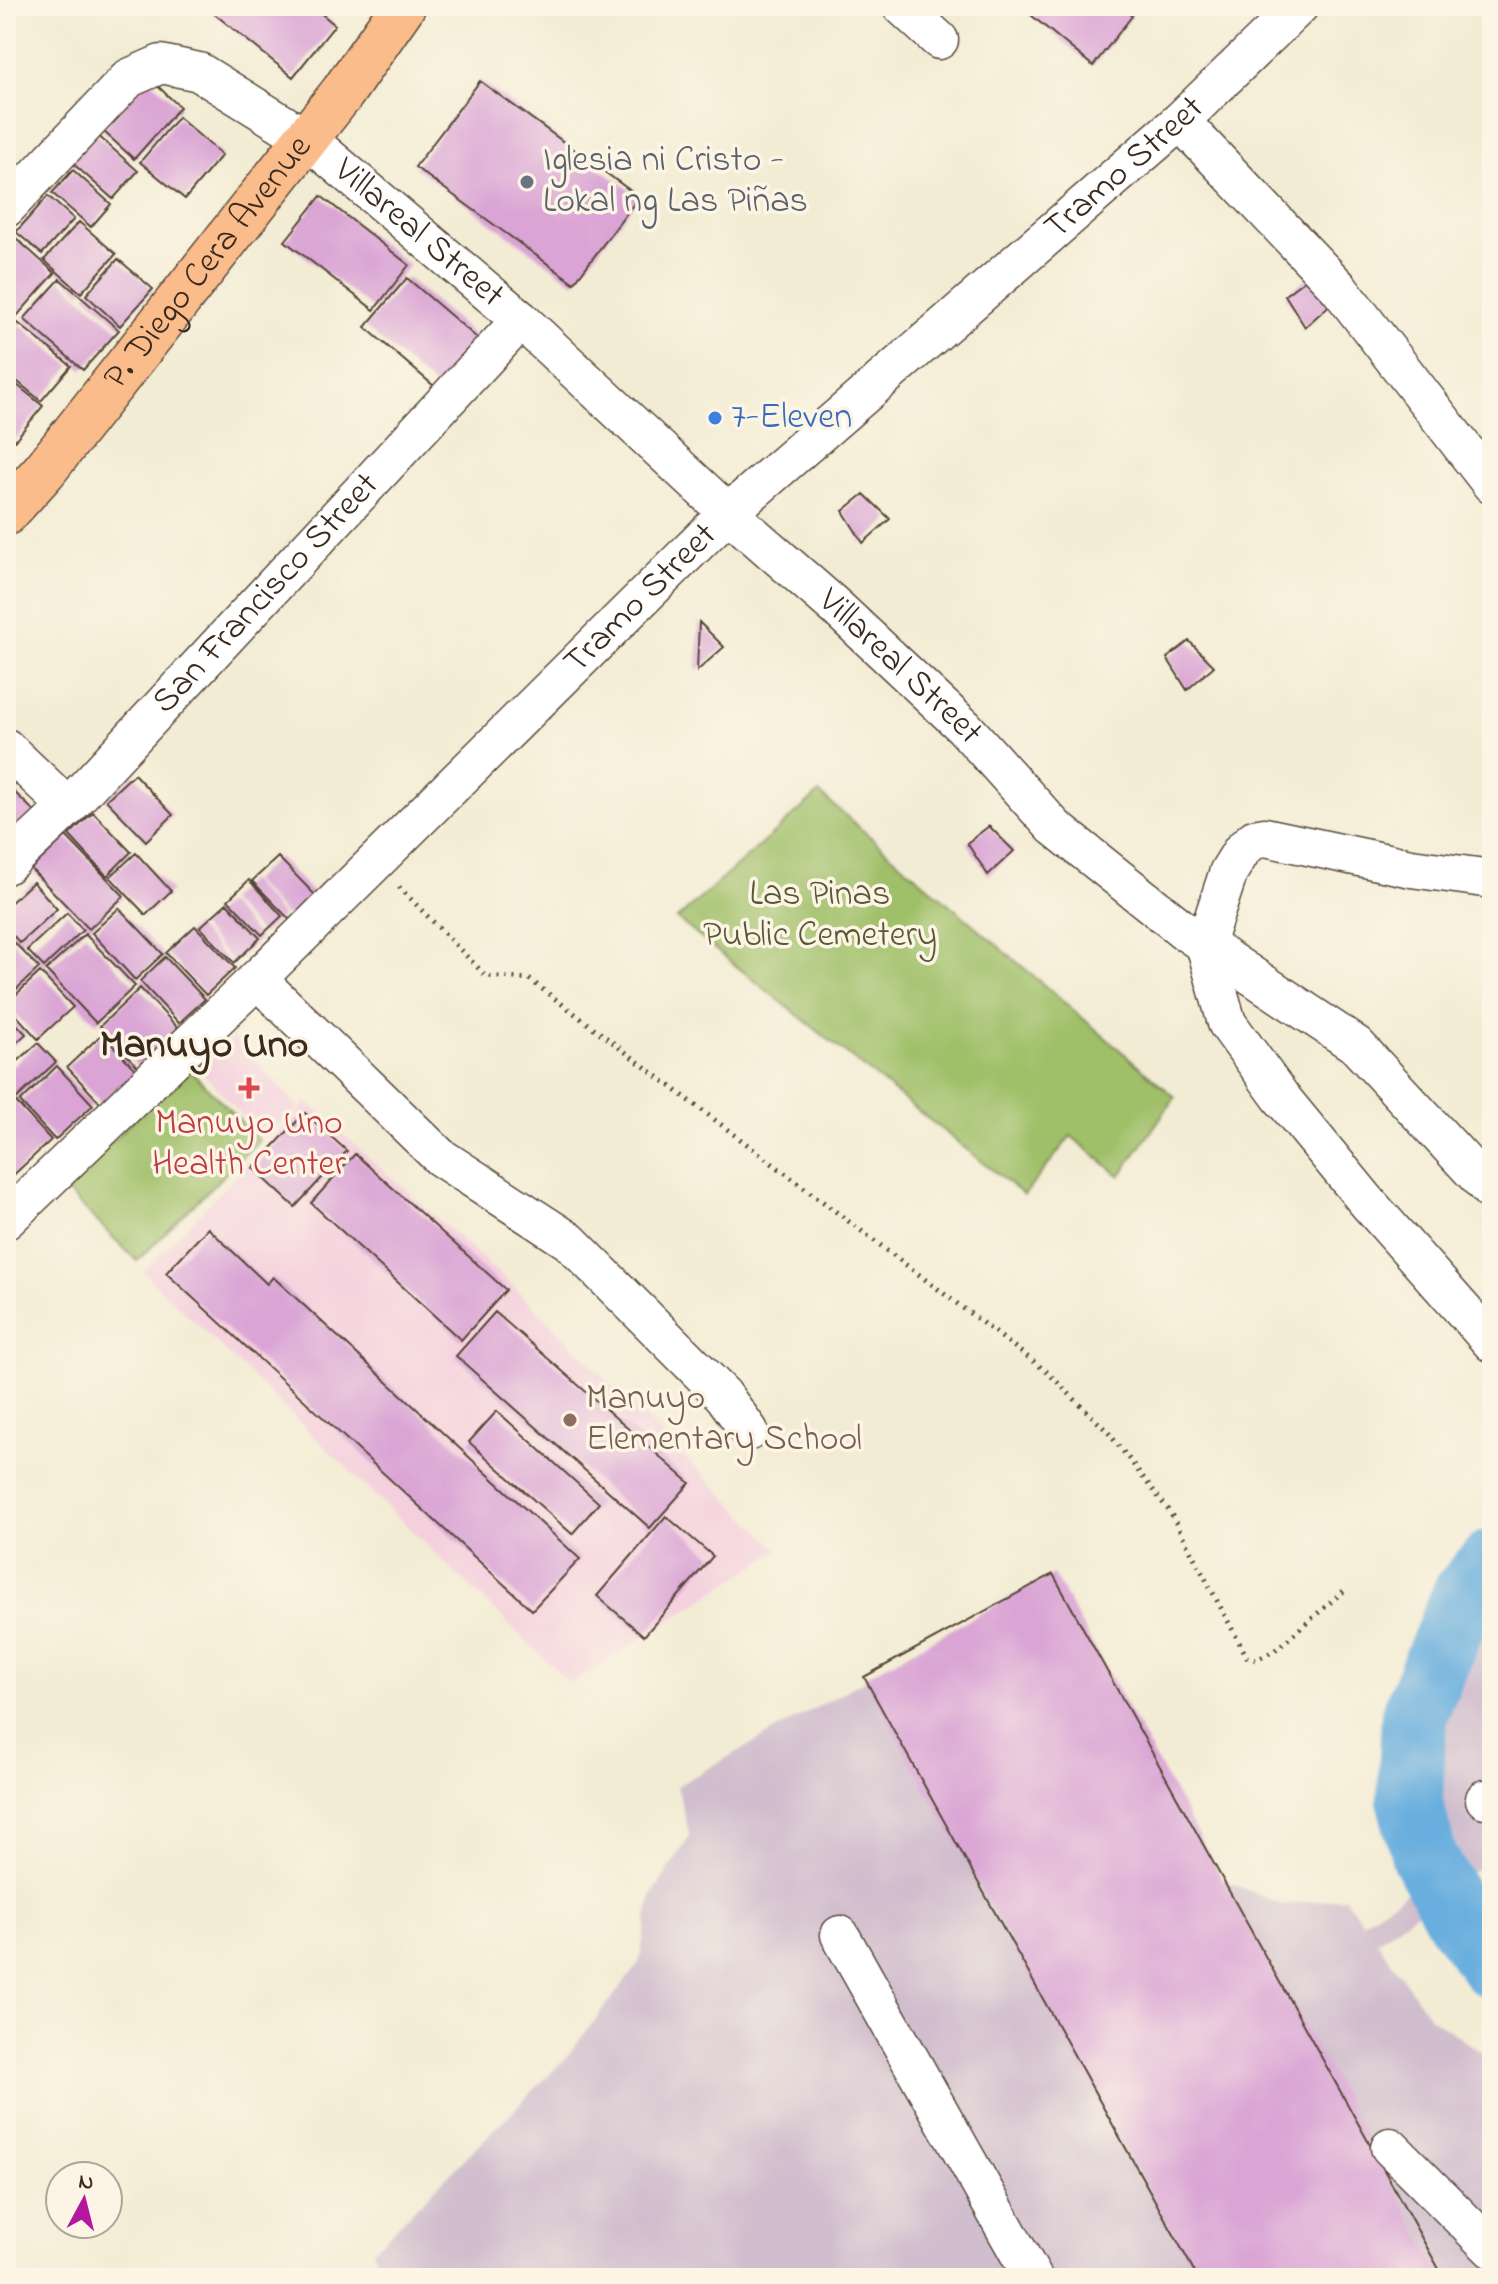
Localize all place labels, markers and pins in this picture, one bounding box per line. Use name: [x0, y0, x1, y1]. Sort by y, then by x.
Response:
place label: Iglesia ni Cristo - Lokal ng Las Piñas: [543, 135, 808, 229]
marker: Iglesia ni Cristo - Lokal ng Las Piñas: [518, 173, 536, 191]
place label: 7-Eleven: [731, 392, 852, 445]
marker: 7-Eleven: [706, 409, 724, 427]
marker: Manuyo Uno Health Center: [238, 1077, 260, 1099]
place label: Manuyo Uno Health Center: [152, 1098, 347, 1192]
place label: Manuyo Elementary School: [586, 1373, 862, 1467]
marker: Manuyo Elementary School: [561, 1411, 579, 1429]

